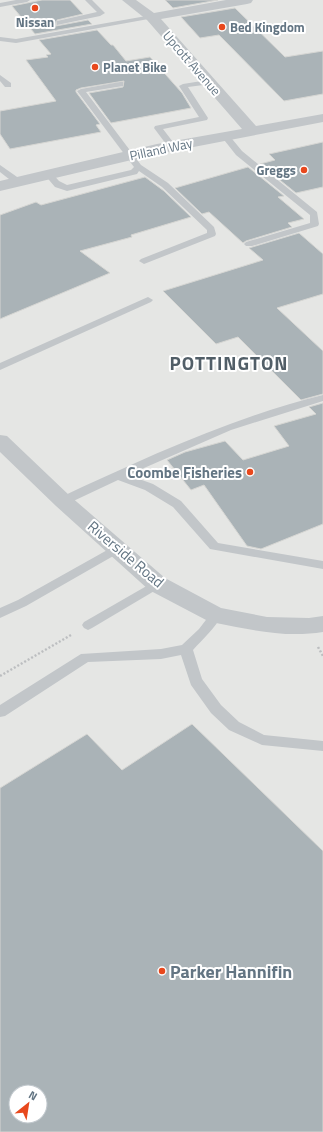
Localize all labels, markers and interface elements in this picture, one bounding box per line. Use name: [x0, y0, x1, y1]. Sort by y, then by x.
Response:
marker: Nissan: [30, 3, 40, 13]
place label: Nissan: [16, 12, 54, 32]
place label: Bed Kingdom: [230, 17, 305, 37]
marker: Bed Kingdom: [217, 22, 227, 32]
street label: Upcott Avenue: [158, 26, 226, 100]
place label: Planet Bike: [103, 57, 167, 77]
marker: Planet Bike: [90, 62, 100, 72]
street label: Pilland Way: [128, 133, 194, 165]
place label: Greggs: [257, 160, 296, 180]
marker: Greggs: [299, 165, 309, 175]
district label: POTTINGTON: [169, 348, 289, 377]
place label: Coombe Fisheries: [127, 461, 242, 484]
marker: Coombe Fisheries: [245, 467, 255, 477]
street label: Riverside Road: [83, 515, 169, 593]
place label: Parker Hannifin: [170, 958, 292, 985]
marker: Parker Hannifin: [157, 966, 167, 976]
north arrow: [8, 1084, 48, 1124]
text: N: [26, 1087, 40, 1104]

